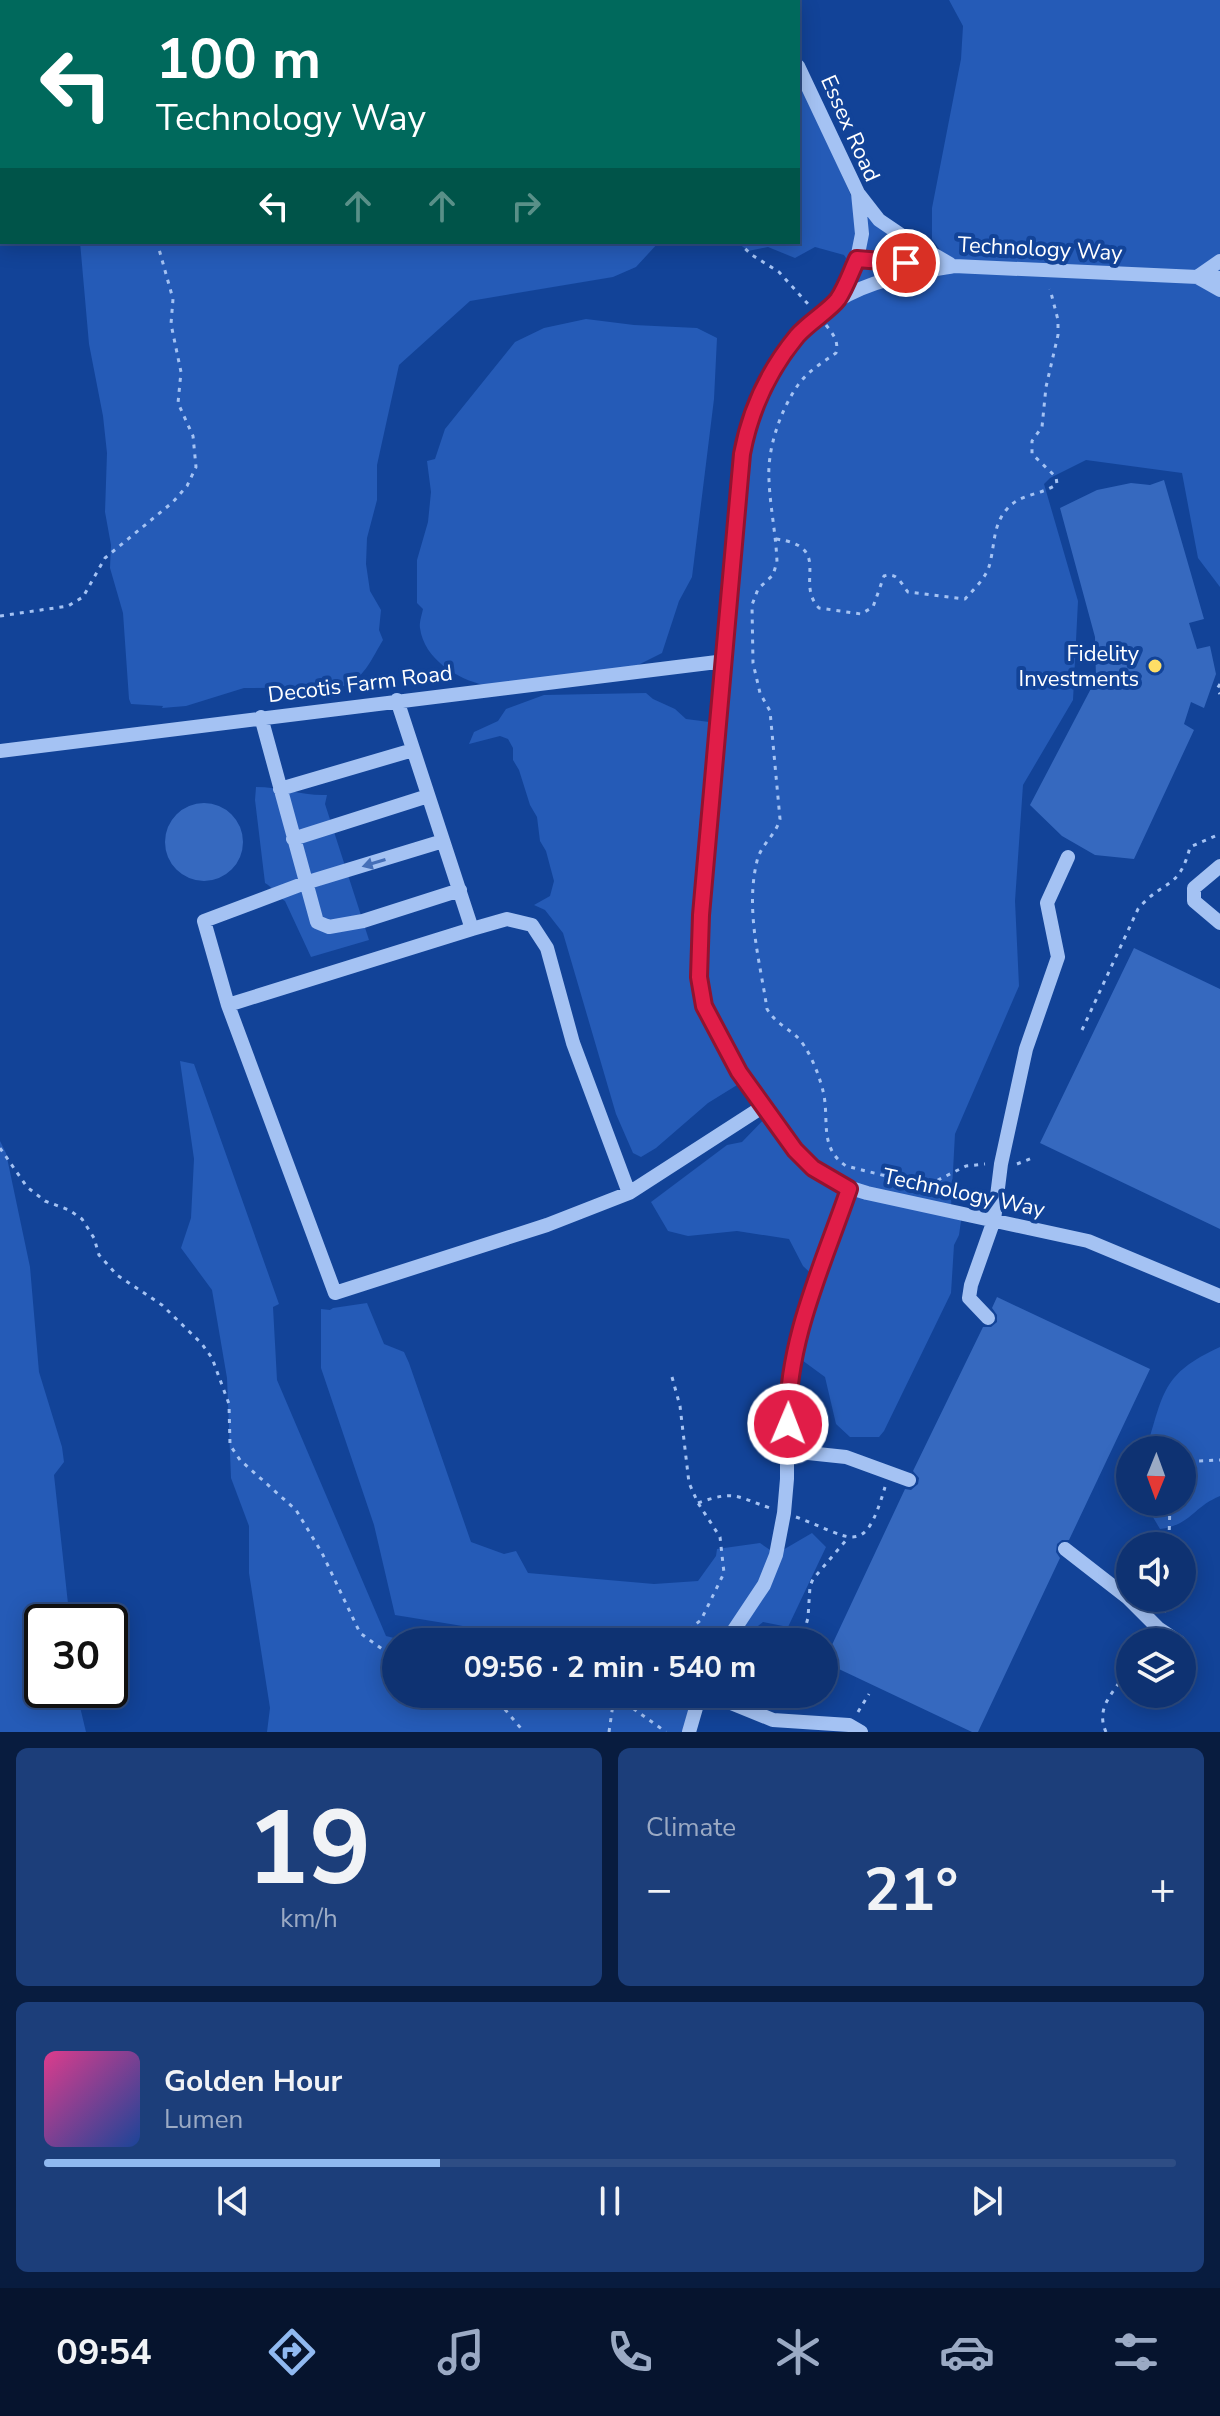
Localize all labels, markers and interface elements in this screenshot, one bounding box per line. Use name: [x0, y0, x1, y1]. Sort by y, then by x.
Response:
text: 100 m: [156, 21, 321, 98]
icon: left: [24, 32, 128, 136]
street label: Essex Road: [813, 70, 887, 187]
text: Technology Way: [156, 94, 426, 143]
icon: left: [252, 184, 296, 228]
icon: ahead: [336, 184, 380, 228]
icon: ahead: [420, 184, 464, 228]
icon: right: [504, 184, 548, 228]
pin: [872, 229, 940, 297]
street label: Technology Way: [957, 230, 1124, 268]
icon: arrive: [884, 241, 928, 285]
place label: Fidelity Investments: [1019, 639, 1140, 694]
marker: Fidelity Investments: [1146, 657, 1164, 675]
street label: Decotis Farm Road: [266, 658, 454, 710]
one-way arrow: [362, 857, 386, 870]
street label: Technology Way: [880, 1161, 1048, 1225]
position arrow: [746, 1382, 830, 1466]
north arrow: [1116, 1436, 1196, 1516]
map controls: [1116, 1436, 1196, 1708]
button: sound: [1116, 1532, 1196, 1612]
speed limit sign: 30: [24, 1604, 128, 1708]
button: layers: [1116, 1628, 1196, 1708]
text: 09:56 · 2 min · 540 m: [464, 1647, 756, 1688]
text: 19: [247, 1778, 371, 1920]
text: Climate: [646, 1810, 736, 1845]
text: 21°: [864, 1849, 958, 1931]
text: −: [646, 1860, 672, 1920]
text: +: [1150, 1860, 1176, 1920]
text: km/h: [280, 1901, 338, 1936]
text: Golden Hour: [164, 2061, 342, 2102]
text: Lumen: [164, 2102, 243, 2137]
icon: previous: [211, 2179, 255, 2223]
icon: pause: [588, 2179, 632, 2223]
icon: next: [965, 2179, 1009, 2223]
icon: directions: [264, 2324, 320, 2380]
icon: music: [433, 2324, 489, 2380]
icon: phone: [602, 2324, 658, 2380]
icon: climate: [770, 2324, 826, 2380]
icon: car: [939, 2324, 995, 2380]
icon: filters: [1108, 2324, 1164, 2380]
text: 09:54: [56, 2328, 152, 2377]

